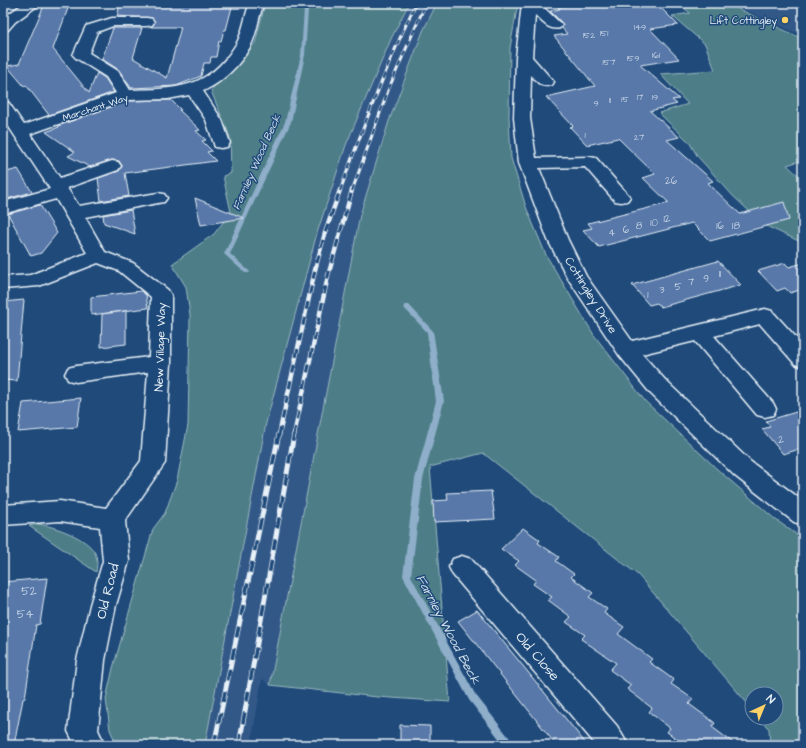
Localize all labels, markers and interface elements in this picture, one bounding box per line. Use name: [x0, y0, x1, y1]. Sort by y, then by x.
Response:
place label: Lift Cottingley: [710, 14, 778, 29]
marker: Lift Cottingley: [780, 15, 790, 25]
house number: 149: [634, 21, 646, 34]
house number: 151: [600, 27, 608, 40]
house number: 152: [583, 29, 596, 42]
house number: 161: [652, 49, 660, 62]
house number: 159: [627, 52, 639, 65]
house number: 157: [602, 56, 616, 69]
street label: Marchant Way: [61, 91, 131, 126]
house number: 17: [637, 91, 644, 104]
house number: 19: [652, 91, 658, 104]
house number: 15: [621, 93, 629, 106]
house number: 11: [609, 94, 611, 107]
house number: 9: [593, 97, 599, 110]
water label: Farnley Wood Beck: [229, 112, 285, 213]
house number: 1: [584, 129, 586, 142]
house number: 27: [634, 131, 645, 144]
house number: 26: [665, 174, 678, 188]
house number: 12: [663, 212, 671, 226]
house number: 10: [650, 216, 658, 230]
house number: 8: [636, 219, 643, 233]
house number: 16: [716, 219, 724, 233]
house number: 18: [732, 219, 740, 233]
house number: 6: [623, 223, 630, 237]
house number: 4: [609, 226, 616, 240]
street label: Cottingley Drive: [559, 254, 621, 338]
house number: 11: [719, 267, 722, 281]
house number: 9: [703, 272, 709, 286]
house number: 7: [688, 275, 694, 289]
house number: 5: [674, 280, 682, 294]
house number: 3: [659, 283, 665, 297]
house number: 1: [647, 288, 649, 302]
street label: New Village Way: [150, 302, 172, 392]
house number: 2: [778, 433, 784, 447]
street label: Old Road: [91, 561, 125, 621]
water label: Farnley Wood Beck: [411, 571, 485, 689]
house number: 52: [21, 583, 37, 600]
house number: 54: [17, 606, 33, 623]
street label: Old Close: [510, 628, 564, 686]
north arrow: [744, 686, 784, 726]
text: N: [763, 691, 778, 707]

